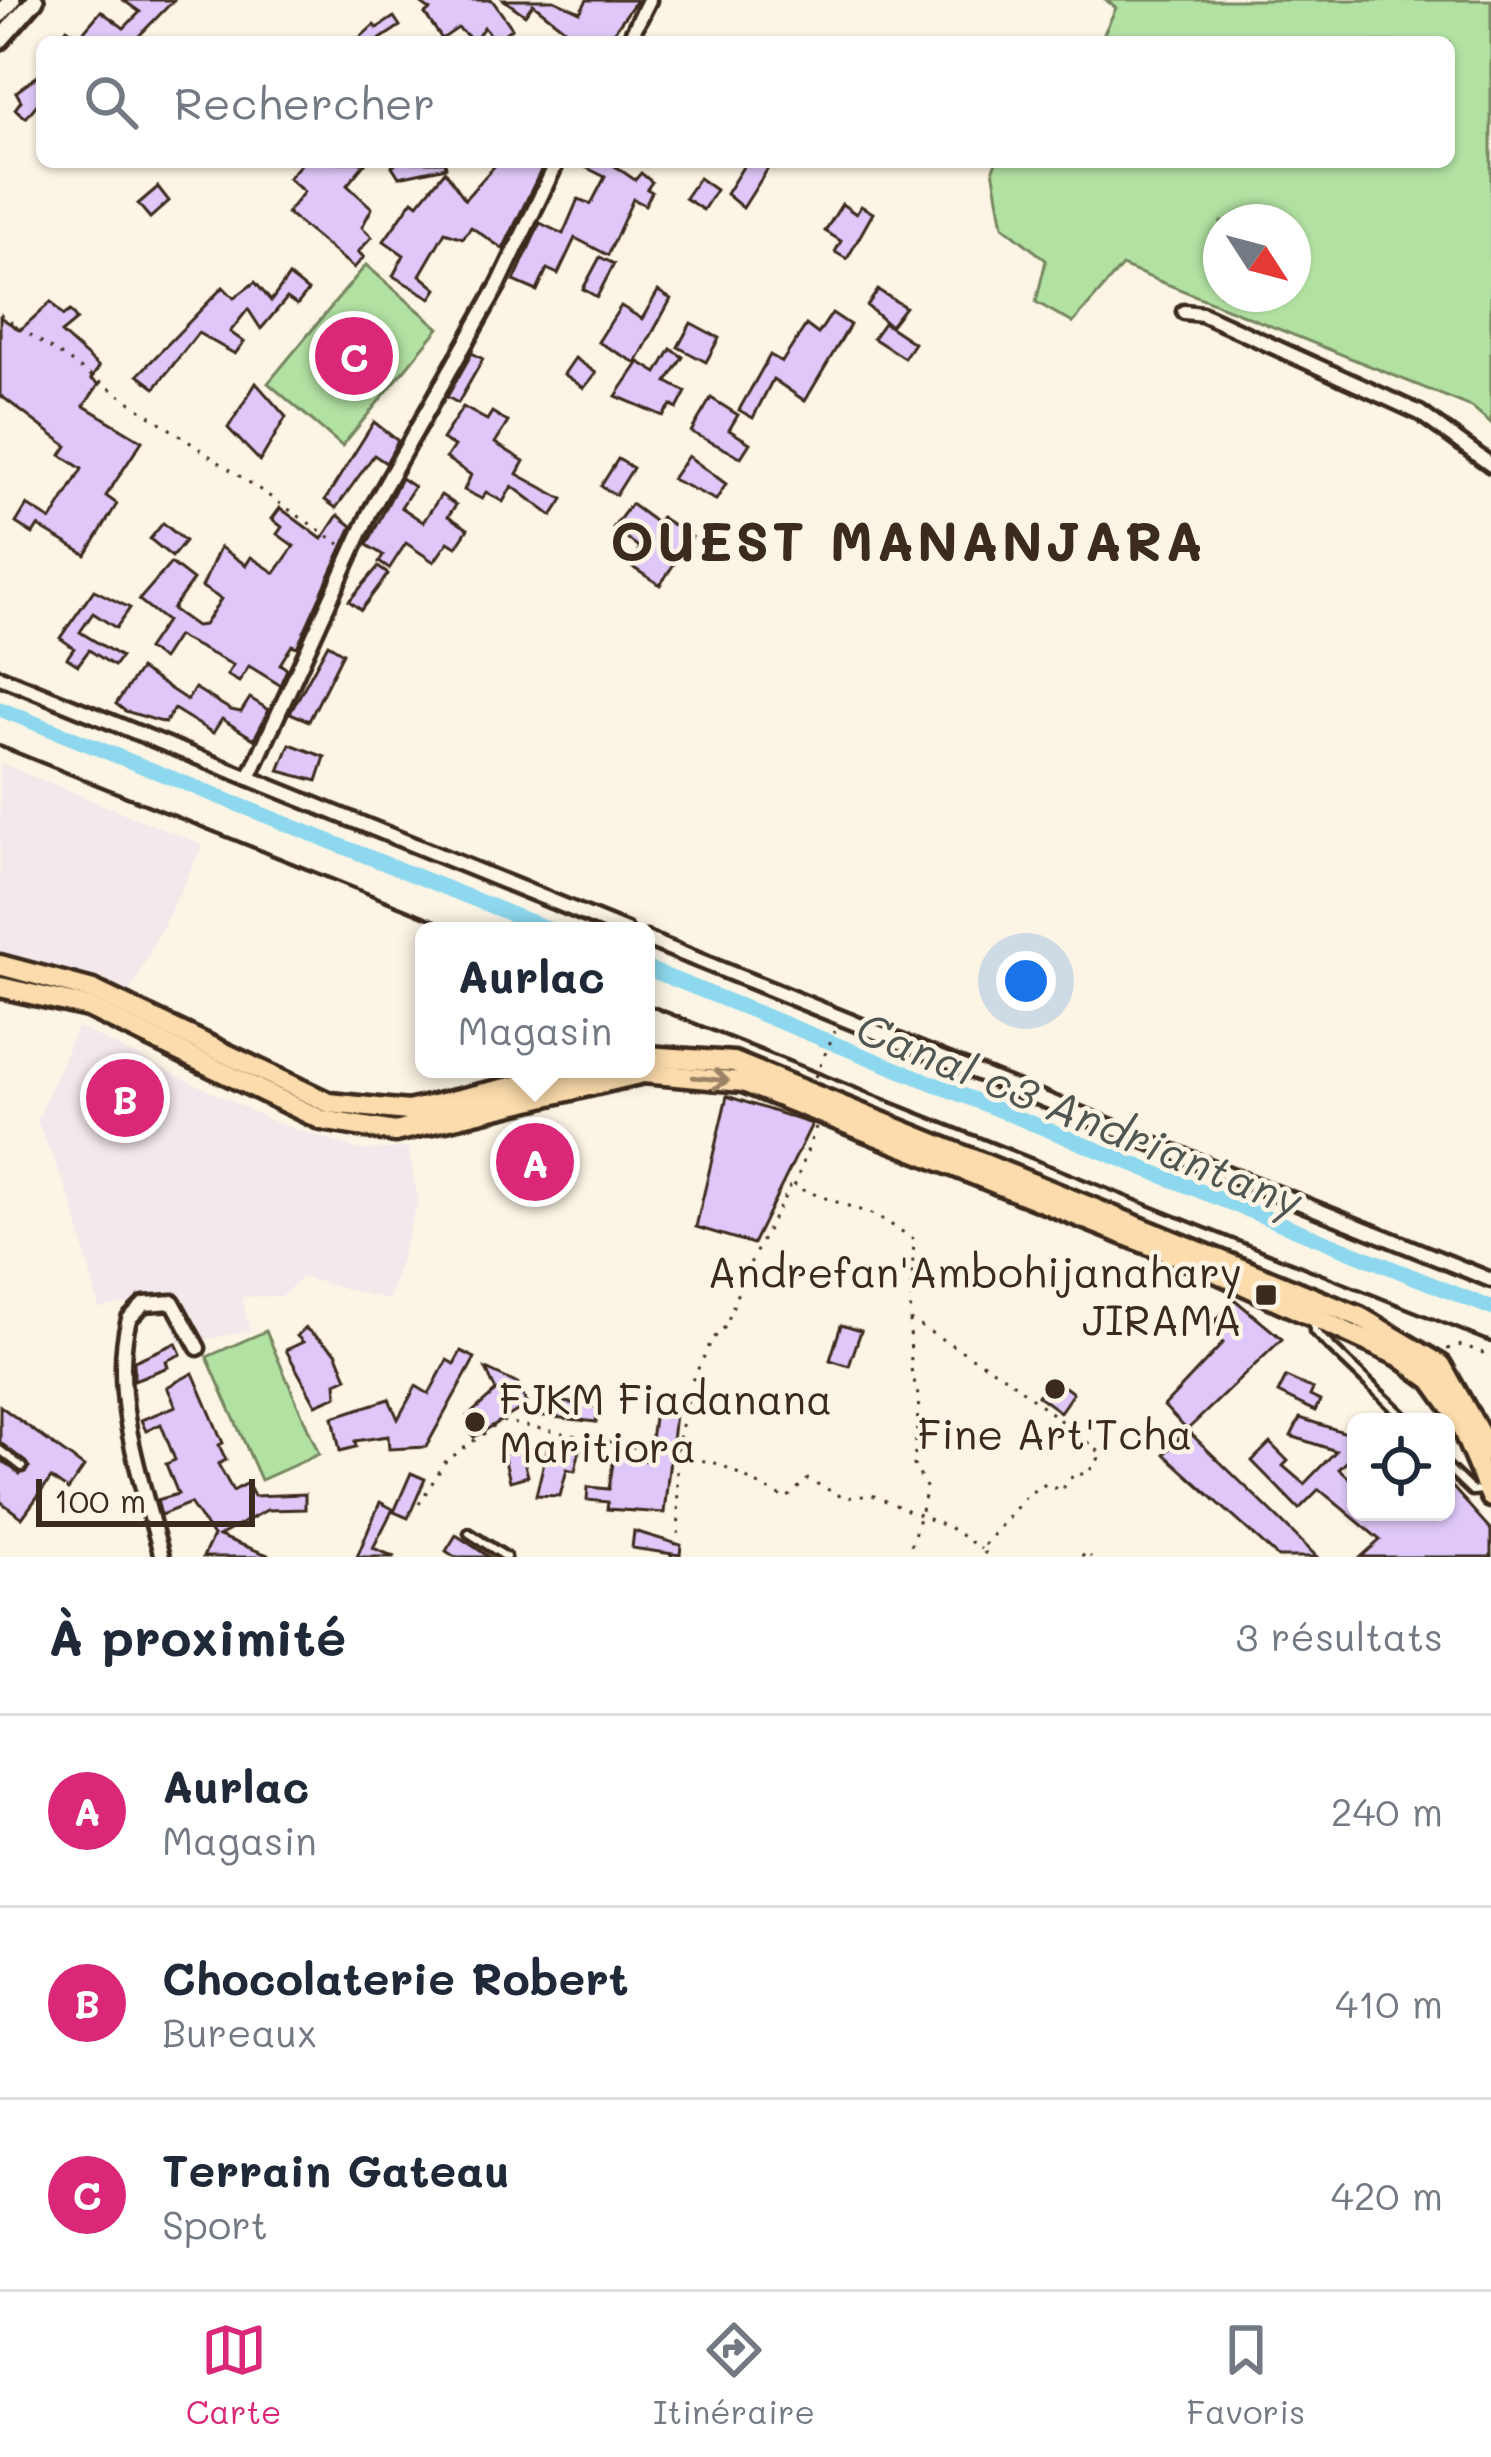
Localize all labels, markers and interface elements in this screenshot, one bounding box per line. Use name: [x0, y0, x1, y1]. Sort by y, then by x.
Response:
search box: [36, 36, 1455, 168]
icon: search: [78, 69, 144, 135]
text: Rechercher: [174, 73, 435, 131]
north arrow: [1203, 204, 1311, 312]
pin: C: [315, 311, 393, 401]
district label: OUEST MANANJARA: [610, 504, 1206, 575]
popup: [415, 922, 655, 1078]
text: Aurlac: [458, 946, 605, 1004]
your location: [996, 951, 1056, 1011]
water label: Canal c3 Andriantany: [848, 997, 1312, 1230]
text: Magasin: [458, 1004, 612, 1055]
pin: B: [86, 1053, 164, 1143]
one-way arrow: [691, 1068, 730, 1090]
pin: A: [496, 1117, 574, 1207]
place label: Andrefan'Ambohijanahary JIRAMA: [708, 1244, 1242, 1347]
marker: Andrefan'Ambohijanahary JIRAMA: [1253, 1282, 1279, 1308]
place label: FJKM Fiadanana Maritiora: [499, 1371, 832, 1474]
marker: Fine Art'Tcha: [1042, 1376, 1068, 1402]
place label: Fine Art'Tcha: [918, 1406, 1192, 1461]
marker: FJKM Fiadanana Maritiora: [462, 1409, 488, 1435]
map controls: [1347, 1413, 1455, 1521]
button: locate: [1347, 1413, 1455, 1521]
scale bar: [36, 1473, 255, 1526]
text: 100 m: [54, 1478, 146, 1521]
text: À proximité: [48, 1602, 346, 1669]
text: 3 résultats: [1236, 1610, 1443, 1661]
text: Aurlac: [162, 1756, 309, 1814]
text: A: [73, 1785, 101, 1836]
text: 240 m: [1331, 1785, 1443, 1836]
text: Magasin: [162, 1814, 317, 1865]
text: Chocolaterie Robert: [162, 1948, 629, 2006]
text: B: [74, 1977, 100, 2028]
text: 410 m: [1335, 1977, 1443, 2028]
text: Bureaux: [162, 2006, 317, 2057]
text: Terrain Gateau: [162, 2140, 510, 2198]
text: C: [73, 2169, 101, 2220]
text: 420 m: [1331, 2169, 1443, 2220]
text: Sport: [162, 2198, 268, 2249]
tab: Carte: [186, 2317, 281, 2432]
tab: Itinéraire: [653, 2317, 815, 2432]
tab: Favoris: [1186, 2317, 1305, 2432]

